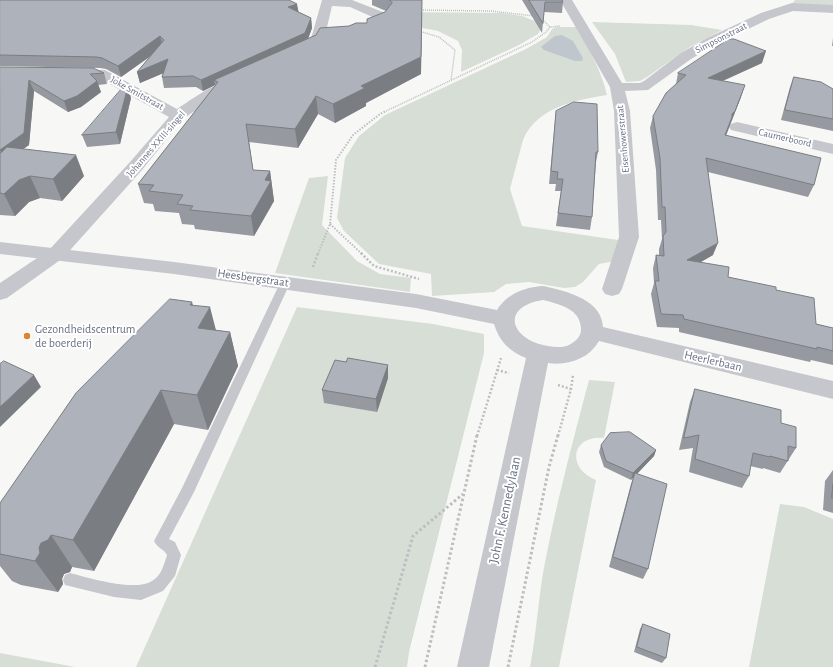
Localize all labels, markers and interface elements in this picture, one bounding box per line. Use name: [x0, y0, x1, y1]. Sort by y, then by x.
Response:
street label: Simpsonstraat: [693, 20, 749, 56]
street label: Joke Smitstraat: [108, 73, 166, 113]
street label: Eisenhowerstraat: [614, 105, 632, 173]
street label: Johannes XXIII-singel: [124, 109, 188, 179]
street label: Caumerboord: [757, 126, 813, 150]
street label: Heesbergstraat: [216, 266, 290, 290]
place label: Gezondheidscentrum de boerderij: [35, 322, 135, 350]
marker: Gezondheidscentrum de boerderij: [22, 331, 32, 341]
street label: Heerlerbaan: [683, 347, 743, 375]
street label: John F. Kennedylaan: [485, 455, 525, 565]

